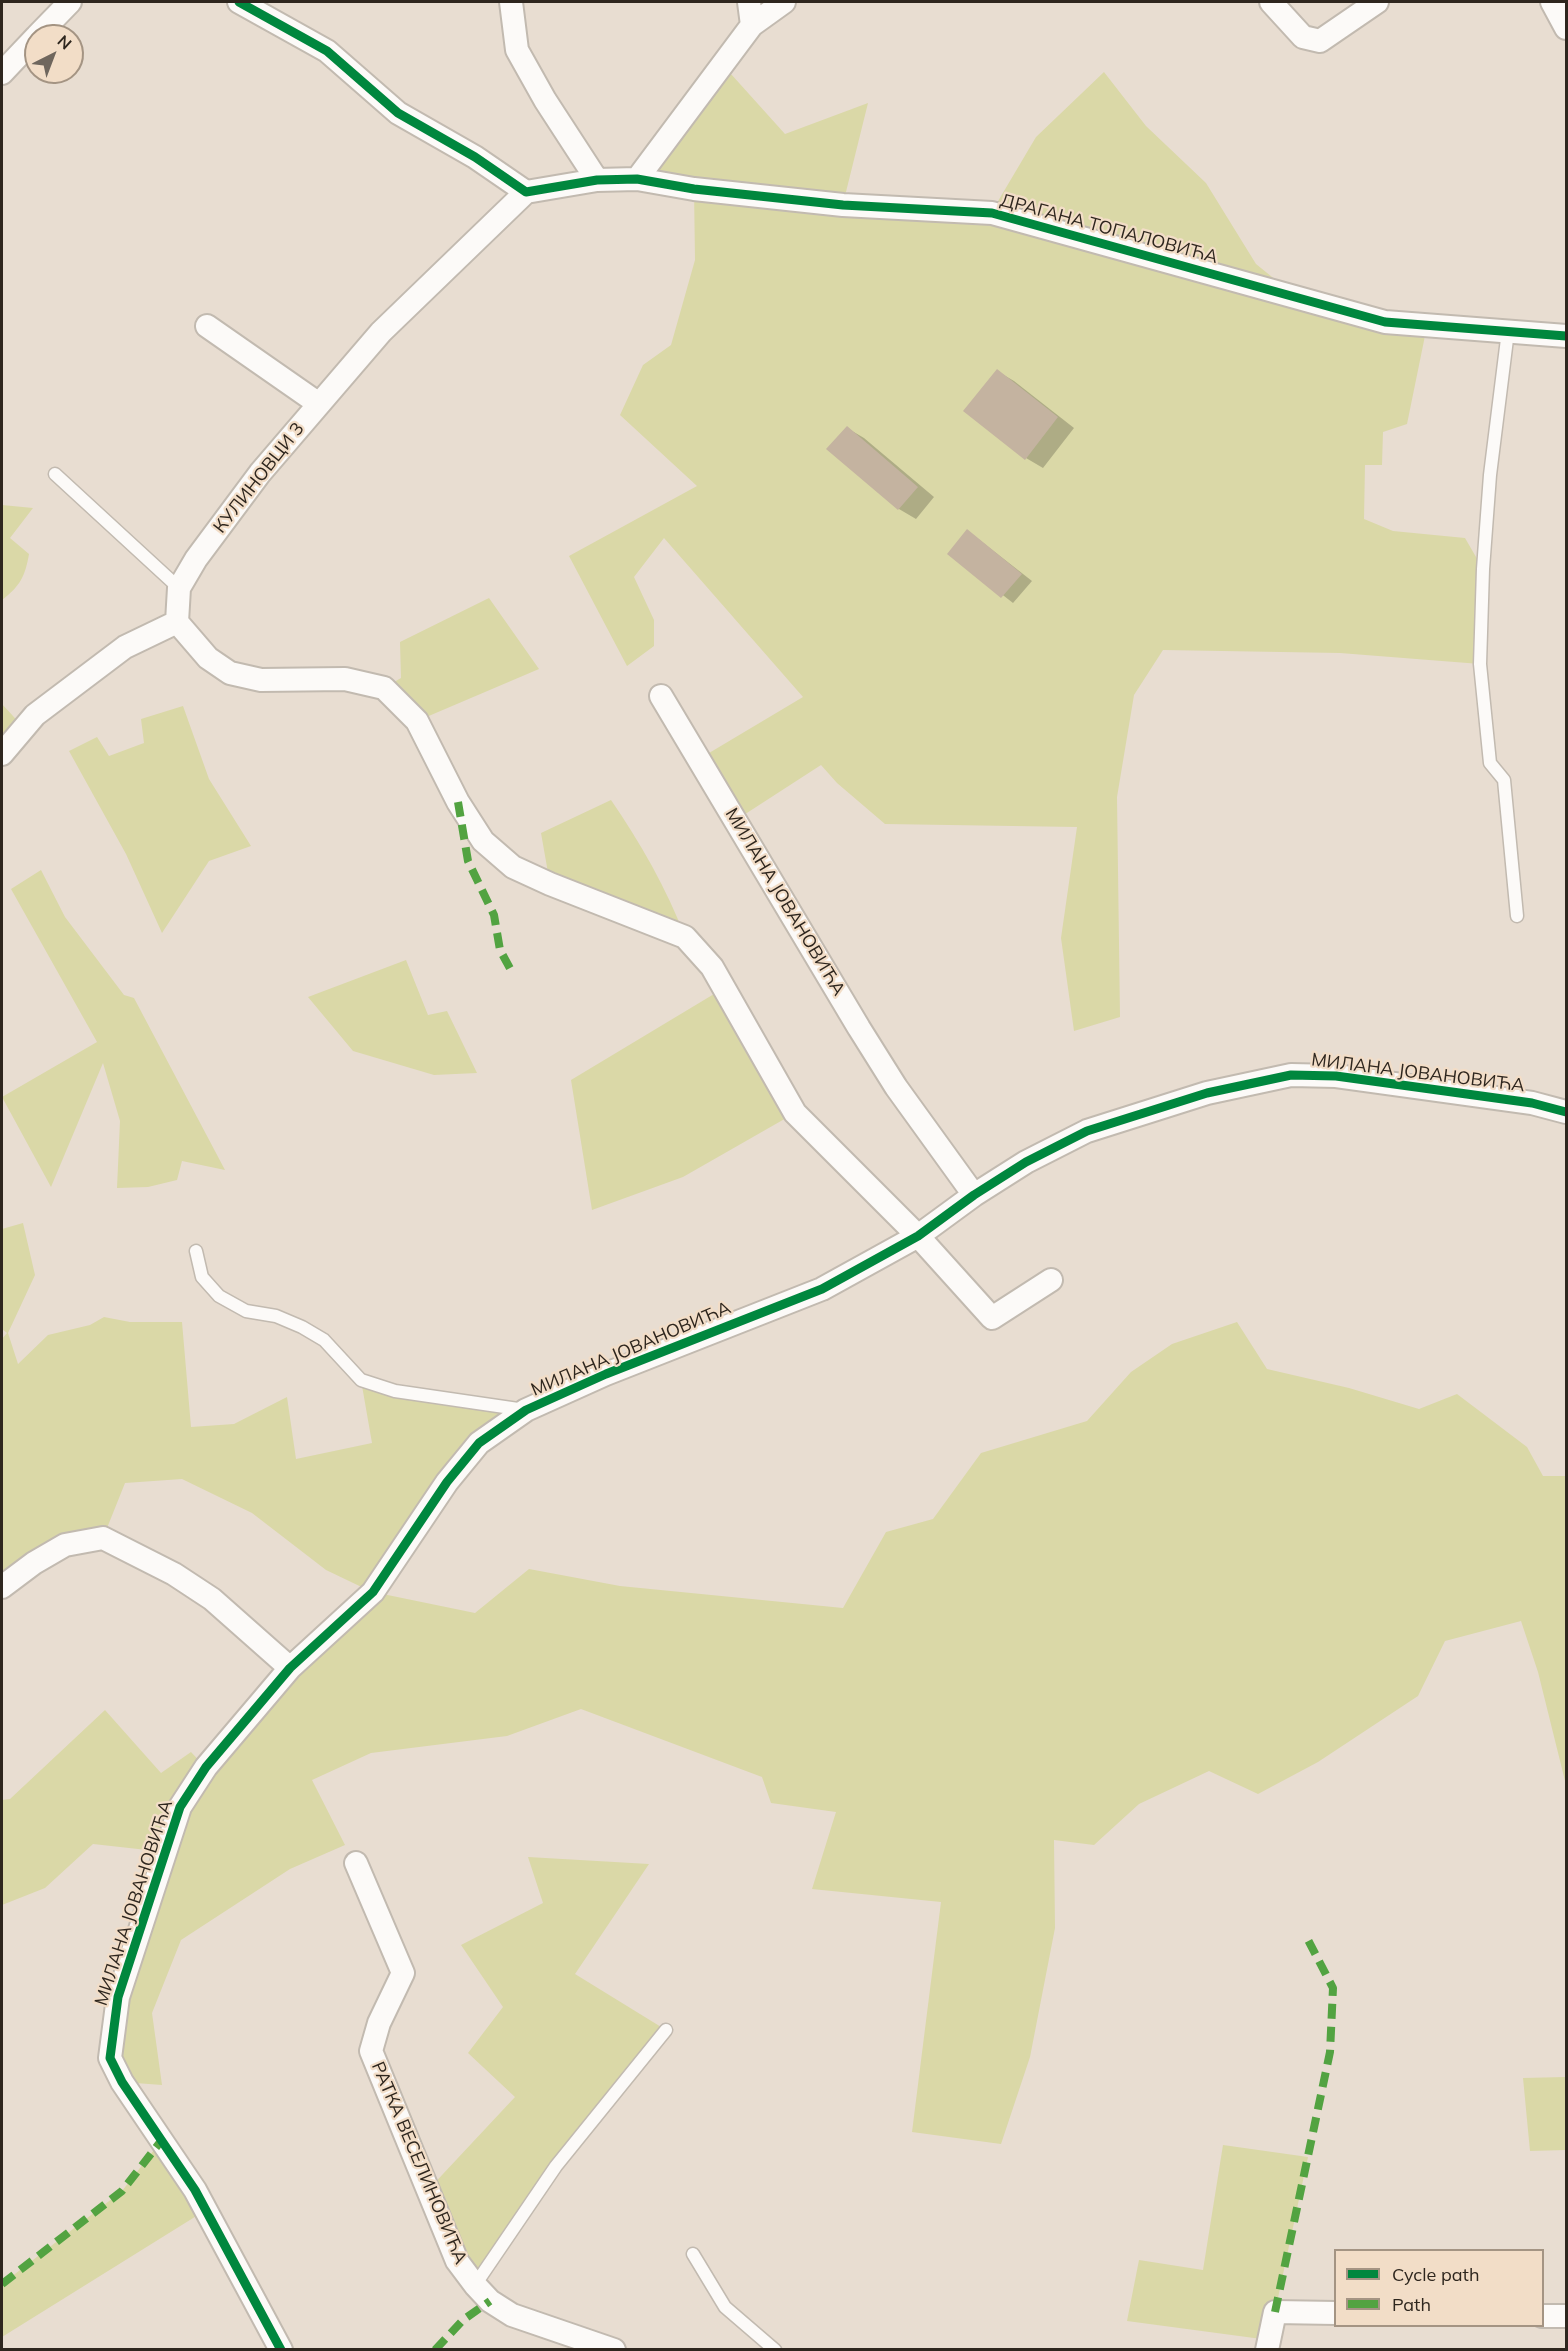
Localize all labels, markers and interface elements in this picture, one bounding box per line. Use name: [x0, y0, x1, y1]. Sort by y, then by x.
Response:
north arrow: [24, 24, 84, 84]
text: N: [54, 31, 76, 54]
street label: ДРАГАНА ТОПАЛОВИЋА: [998, 190, 1220, 268]
street label: КУЛИНОВЦИ 3: [209, 418, 309, 538]
street label: МИЛАНА ЈОВАНОВИЋА: [720, 804, 850, 1000]
street label: МИЛАНА ЈОВАНОВИЋА: [1310, 1049, 1526, 1097]
street label: МИЛАНА ЈОВАНОВИЋА: [528, 1297, 734, 1401]
street label: МИЛАНА ЈОВАНОВИЋА: [91, 1798, 177, 2008]
street label: РАТКА ВЕСЕЛИНОВИЋА: [367, 2059, 471, 2267]
legend: [1334, 2249, 1544, 2327]
text: Cycle path: [1392, 2263, 1479, 2286]
text: Path: [1392, 2293, 1431, 2316]

